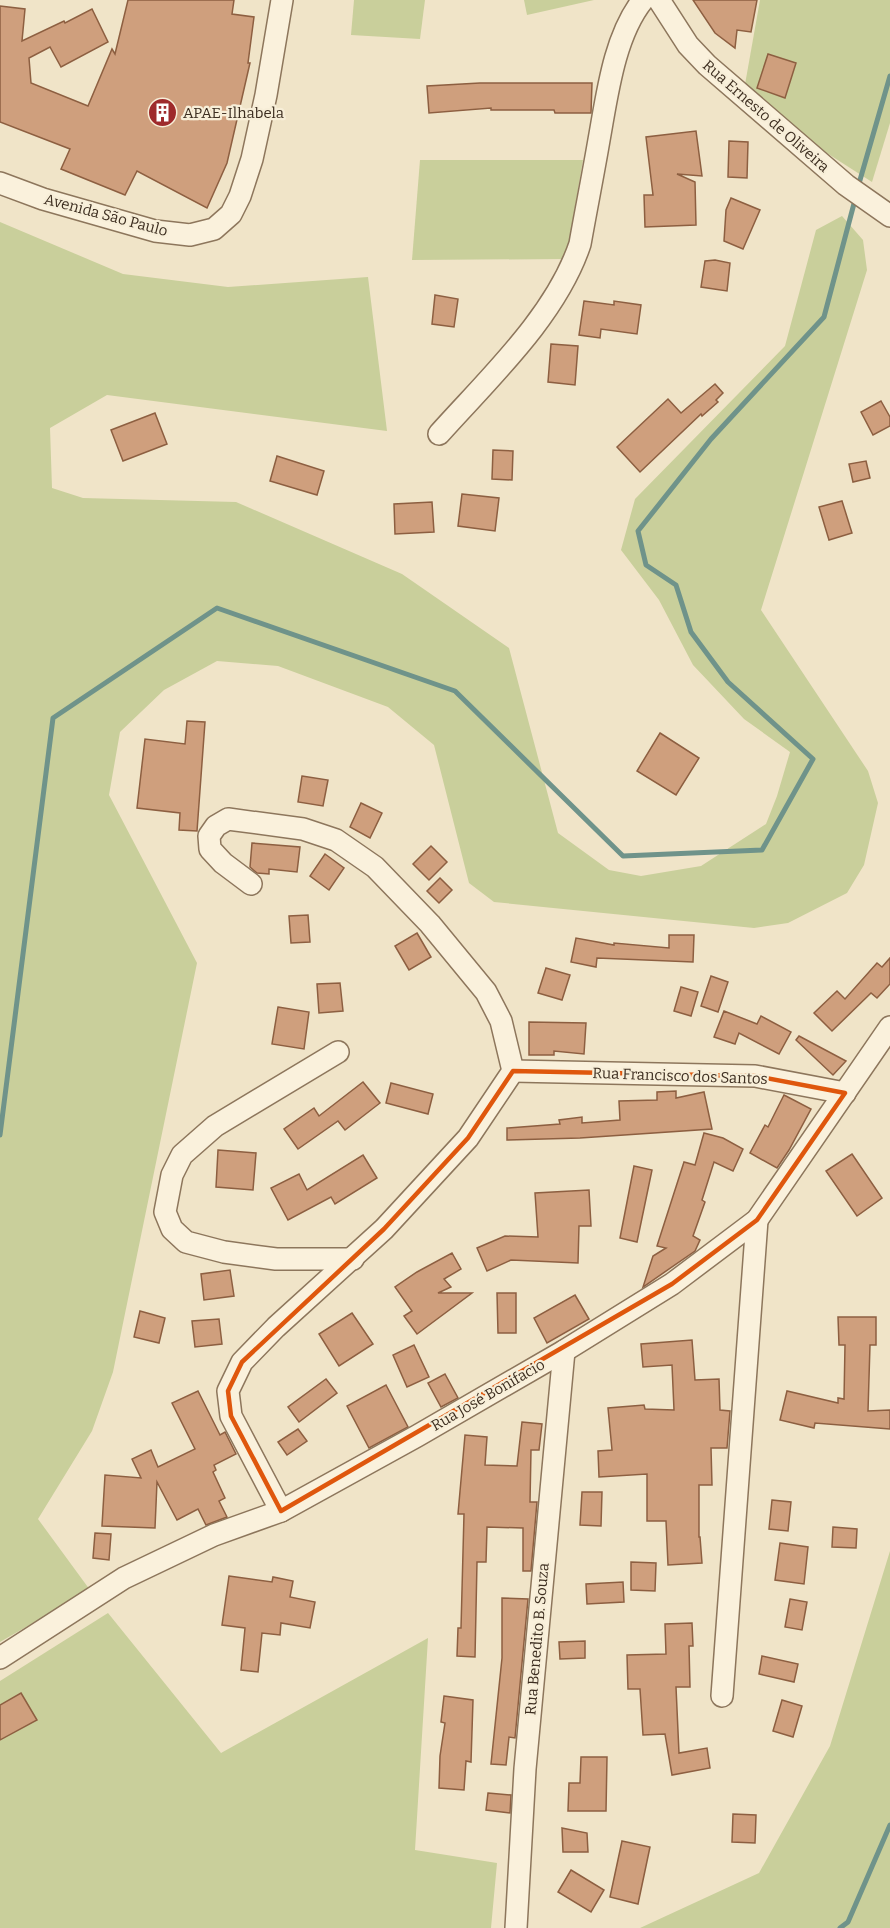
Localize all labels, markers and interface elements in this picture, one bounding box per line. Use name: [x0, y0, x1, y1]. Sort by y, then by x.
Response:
street label: Rua Ernesto de Oliveira: [699, 56, 833, 176]
building icon: APAE-Ilhabela: [146, 97, 178, 129]
place label: APAE-Ilhabela: [183, 104, 284, 122]
street label: Avenida São Paulo: [42, 190, 170, 240]
street label: Rua Francisco dos Santos: [592, 1064, 768, 1088]
street label: Rua José Bonifacio: [428, 1355, 548, 1435]
street label: Rua Benedito B. Souza: [521, 1562, 553, 1716]

